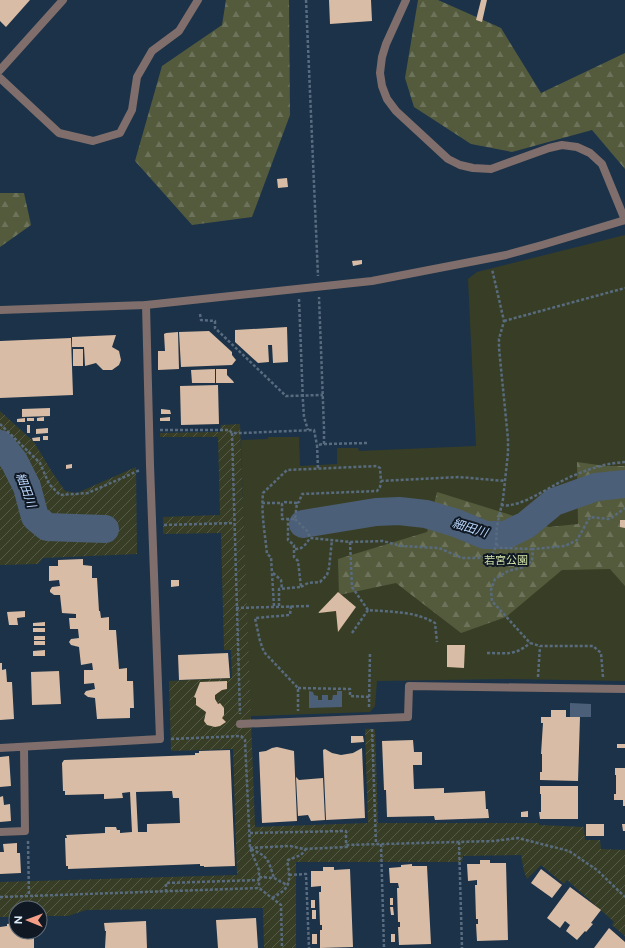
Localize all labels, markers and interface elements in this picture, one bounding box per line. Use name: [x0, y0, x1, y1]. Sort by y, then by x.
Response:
water label: 細田川: [13, 471, 39, 511]
water label: 細田川: [451, 516, 491, 541]
park label: 若宮公園: [484, 554, 528, 567]
north arrow: [8, 900, 48, 940]
text: N: [12, 915, 25, 924]

